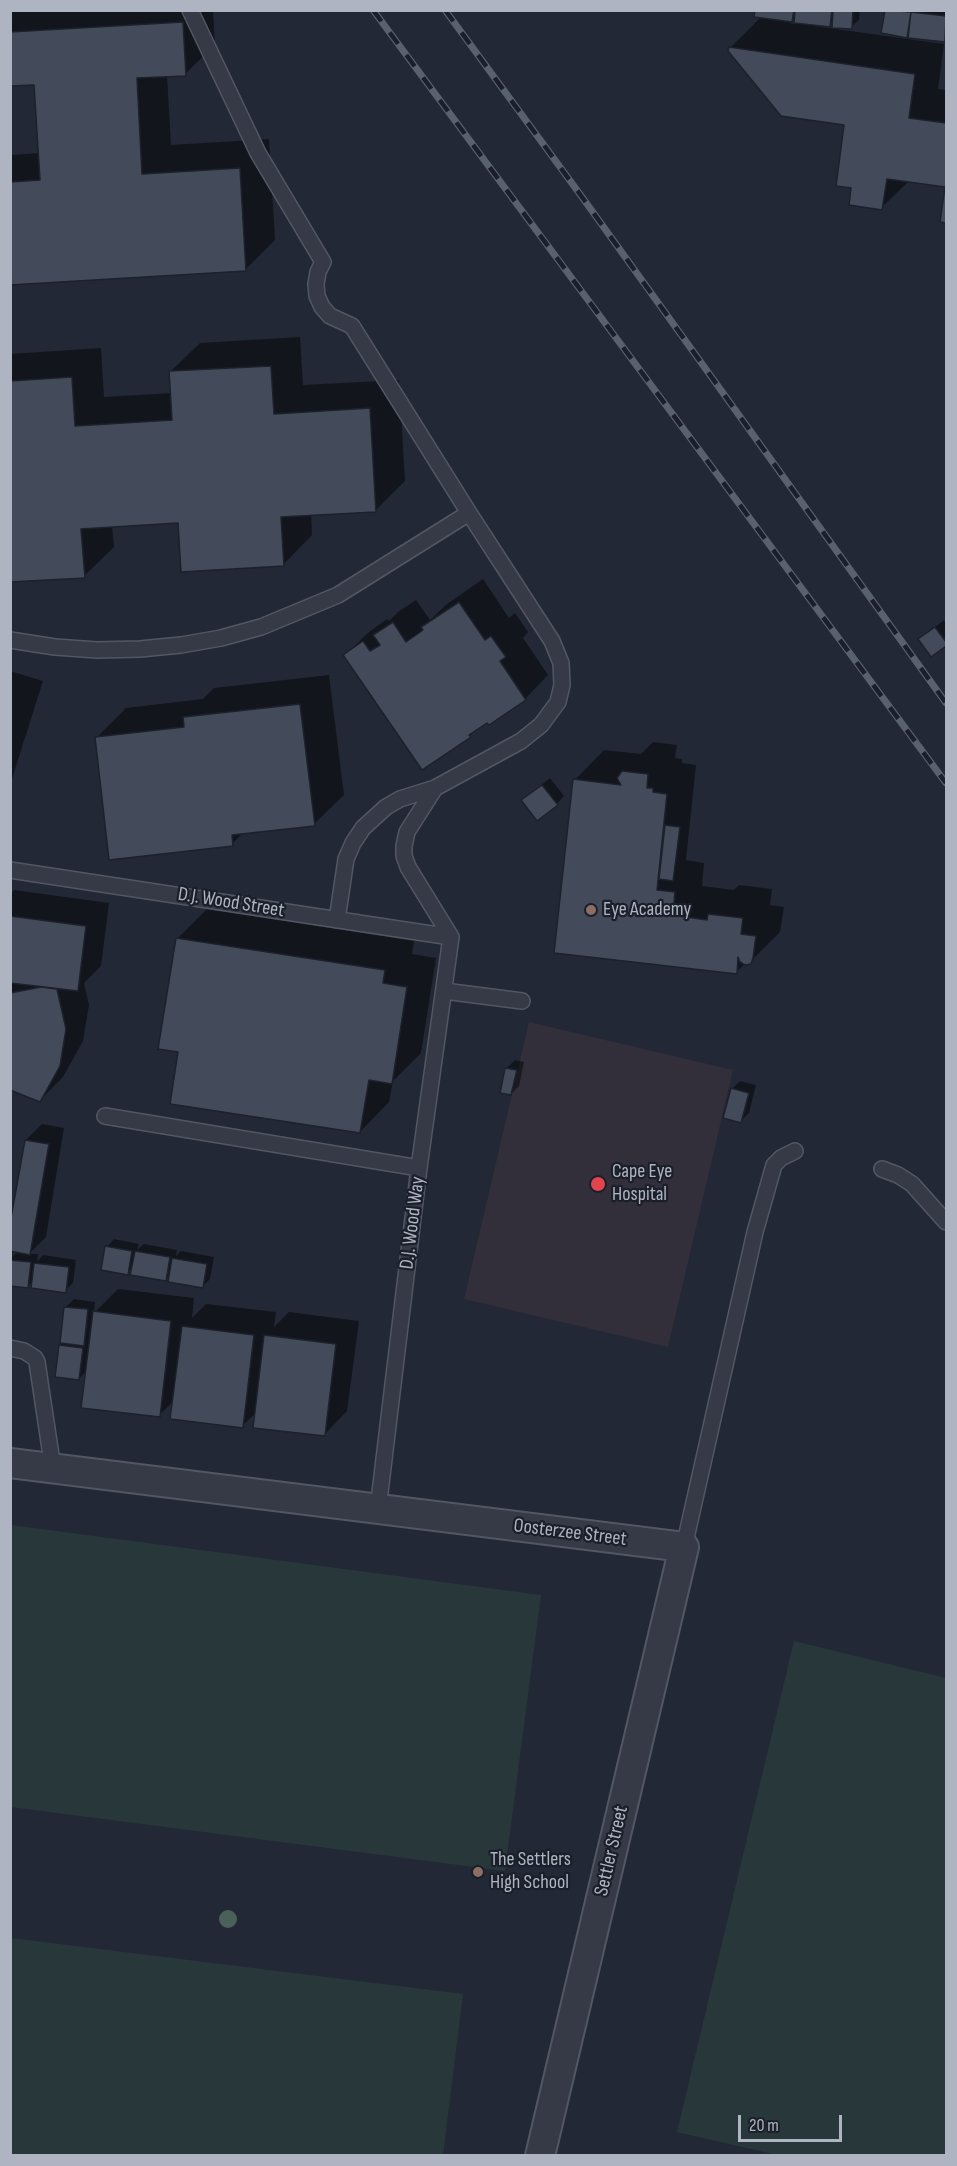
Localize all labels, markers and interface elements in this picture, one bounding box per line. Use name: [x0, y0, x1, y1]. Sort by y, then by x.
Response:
street label: D.J. Wood Street: [176, 883, 286, 923]
place label: Eye Academy: [603, 898, 691, 922]
marker: Eye Academy: [584, 903, 598, 917]
place label: Cape Eye Hospital: [612, 1160, 672, 1207]
street label: D.J. Wood Way: [395, 1175, 431, 1271]
marker: Cape Eye Hospital: [589, 1175, 607, 1193]
street label: Oosterzee Street: [512, 1514, 628, 1552]
street label: Settler Street: [590, 1804, 634, 1898]
place label: The Settlers High School: [490, 1848, 571, 1895]
marker: The Settlers High School: [471, 1865, 485, 1879]
scale bar: [741, 2103, 844, 2141]
text: 20 m: [749, 2115, 779, 2136]

